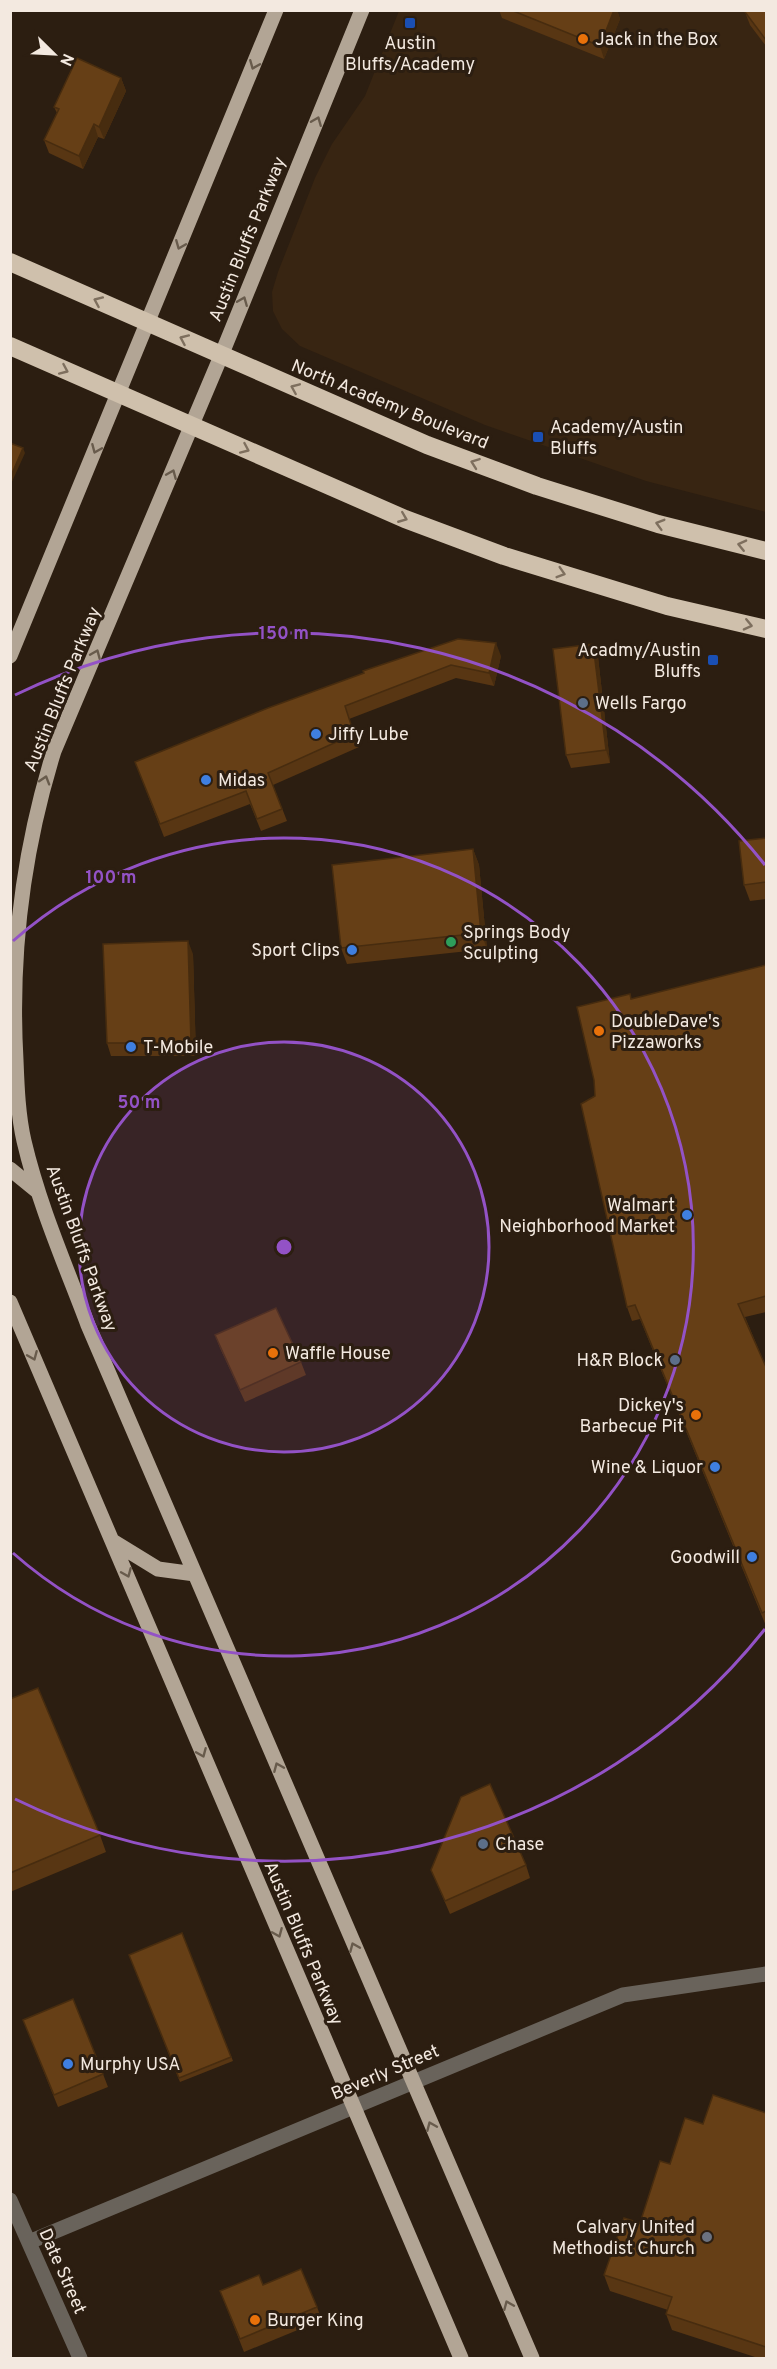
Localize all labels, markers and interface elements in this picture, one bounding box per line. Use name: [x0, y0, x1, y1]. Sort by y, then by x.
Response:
marker: Austin Bluffs/Academy: [403, 16, 417, 30]
north arrow: [24, 24, 84, 84]
place label: Jack in the Box: [595, 29, 718, 52]
marker: Jack in the Box: [576, 32, 590, 46]
place label: Austin Bluffs/Academy: [345, 33, 475, 77]
text: N: [54, 50, 77, 69]
one-way arrow: [249, 58, 261, 69]
one-way arrow: [310, 116, 322, 127]
street label: Austin Bluffs Parkway: [205, 154, 292, 325]
one-way arrow: [175, 239, 187, 250]
one-way arrow: [93, 296, 104, 308]
one-way arrow: [236, 297, 248, 308]
one-way arrow: [179, 335, 190, 347]
street label: North Academy Boulevard: [287, 355, 492, 456]
one-way arrow: [57, 363, 68, 375]
one-way arrow: [290, 383, 301, 395]
place label: Academy/Austin Bluffs: [550, 417, 683, 461]
marker: Academy/Austin Bluffs: [531, 430, 545, 444]
one-way arrow: [239, 442, 250, 454]
one-way arrow: [92, 443, 104, 454]
one-way arrow: [470, 457, 481, 470]
one-way arrow: [165, 469, 177, 480]
one-way arrow: [397, 511, 408, 523]
one-way arrow: [655, 519, 666, 531]
one-way arrow: [737, 539, 747, 552]
one-way arrow: [555, 566, 565, 578]
street label: Austin Bluffs Parkway: [20, 604, 107, 775]
one-way arrow: [743, 618, 753, 631]
text: 150 m: [259, 623, 309, 646]
place label: Acadmy/Austin Bluffs: [577, 640, 701, 684]
one-way arrow: [89, 649, 101, 660]
marker: Acadmy/Austin Bluffs: [706, 653, 720, 667]
place label: Wells Fargo: [595, 693, 687, 716]
marker: Wells Fargo: [576, 696, 590, 710]
place label: Jiffy Lube: [328, 724, 409, 747]
marker: Jiffy Lube: [309, 727, 323, 741]
place label: Midas: [218, 770, 265, 793]
marker: Midas: [199, 773, 213, 787]
one-way arrow: [38, 775, 50, 786]
text: 100 m: [85, 867, 137, 890]
place label: Springs Body Sculpting: [463, 922, 571, 966]
marker: Springs Body Sculpting: [444, 935, 458, 949]
place label: Sport Clips: [251, 940, 340, 963]
marker: Sport Clips: [345, 943, 359, 957]
place label: DoubleDave's Pizzaworks: [611, 1011, 720, 1055]
marker: DoubleDave's Pizzaworks: [592, 1024, 606, 1038]
place label: T-Mobile: [143, 1037, 213, 1060]
marker: T-Mobile: [124, 1040, 138, 1054]
text: 50 m: [117, 1092, 161, 1115]
street label: Austin Bluffs Parkway: [40, 1162, 121, 1335]
place label: Walmart Neighborhood Market: [499, 1195, 675, 1239]
marker: Walmart Neighborhood Market: [680, 1208, 694, 1222]
centre of rings: [274, 1237, 294, 1257]
place label: Waffle House: [285, 1343, 391, 1366]
marker: Waffle House: [266, 1346, 280, 1360]
one-way arrow: [26, 1349, 38, 1360]
place label: H&R Block: [577, 1350, 663, 1373]
marker: H&R Block: [668, 1353, 682, 1367]
place label: Dickey's Barbecue Pit: [580, 1395, 684, 1439]
marker: Dickey's Barbecue Pit: [689, 1408, 703, 1422]
place label: Wine & Liquor: [591, 1457, 703, 1480]
marker: Wine & Liquor: [708, 1460, 722, 1474]
place label: Goodwill: [670, 1547, 740, 1570]
marker: Goodwill: [745, 1550, 759, 1564]
one-way arrow: [120, 1567, 132, 1578]
one-way arrow: [195, 1747, 207, 1758]
one-way arrow: [273, 1763, 285, 1774]
place label: Chase: [495, 1834, 544, 1857]
marker: Chase: [476, 1837, 490, 1851]
street label: Austin Bluffs Parkway: [258, 1858, 348, 2029]
one-way arrow: [271, 1927, 283, 1938]
one-way arrow: [349, 1942, 361, 1953]
street label: Beverly Street: [328, 2040, 443, 2106]
place label: Murphy USA: [80, 2054, 181, 2077]
marker: Murphy USA: [61, 2057, 75, 2071]
one-way arrow: [426, 2121, 438, 2132]
place label: Calvary United Methodist Church: [552, 2217, 695, 2261]
street label: Date Street: [33, 2225, 91, 2318]
marker: Calvary United Methodist Church: [700, 2230, 714, 2244]
one-way arrow: [504, 2300, 516, 2311]
place label: Burger King: [267, 2310, 364, 2333]
marker: Burger King: [248, 2313, 262, 2327]

